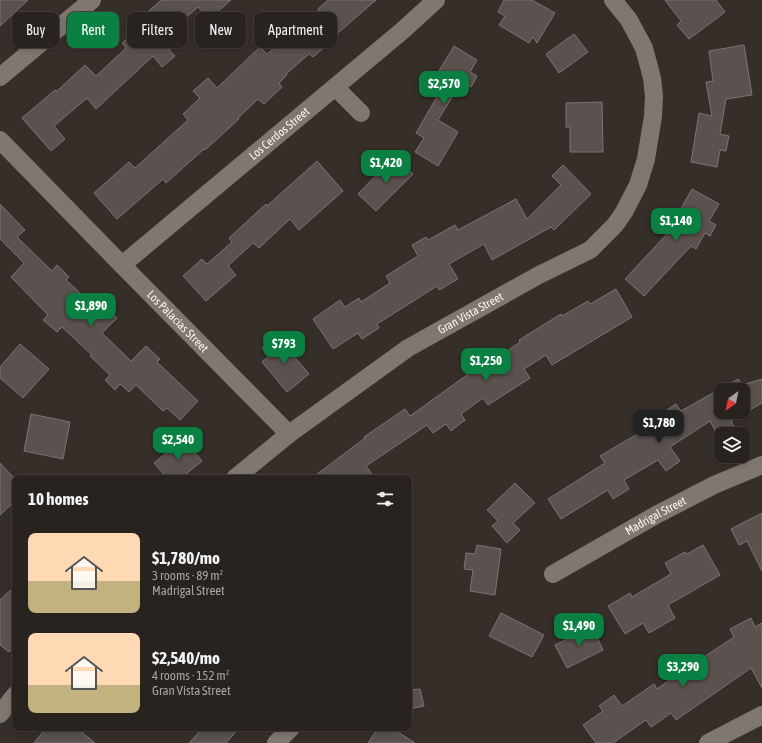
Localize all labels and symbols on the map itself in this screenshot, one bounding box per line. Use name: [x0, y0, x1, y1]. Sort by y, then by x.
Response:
pin: $2,570: [411, 71, 477, 105]
street label: Los Cerdos Street: [246, 104, 313, 163]
pin: $1,420: [353, 150, 419, 184]
pin: $1,140: [643, 208, 709, 242]
street label: Los Palacias Street: [144, 288, 212, 356]
street label: Gran Vista Street: [435, 289, 506, 337]
pin: $1,890: [58, 293, 124, 327]
pin: $793: [260, 331, 308, 365]
pin: $1,250: [453, 348, 519, 382]
north arrow: [714, 383, 750, 419]
pin: $1,780: [626, 410, 692, 444]
pin: $2,540: [145, 427, 211, 461]
street label: Madrigal Street: [623, 493, 689, 538]
pin: $1,490: [546, 613, 612, 647]
pin: $3,290: [650, 654, 716, 688]

